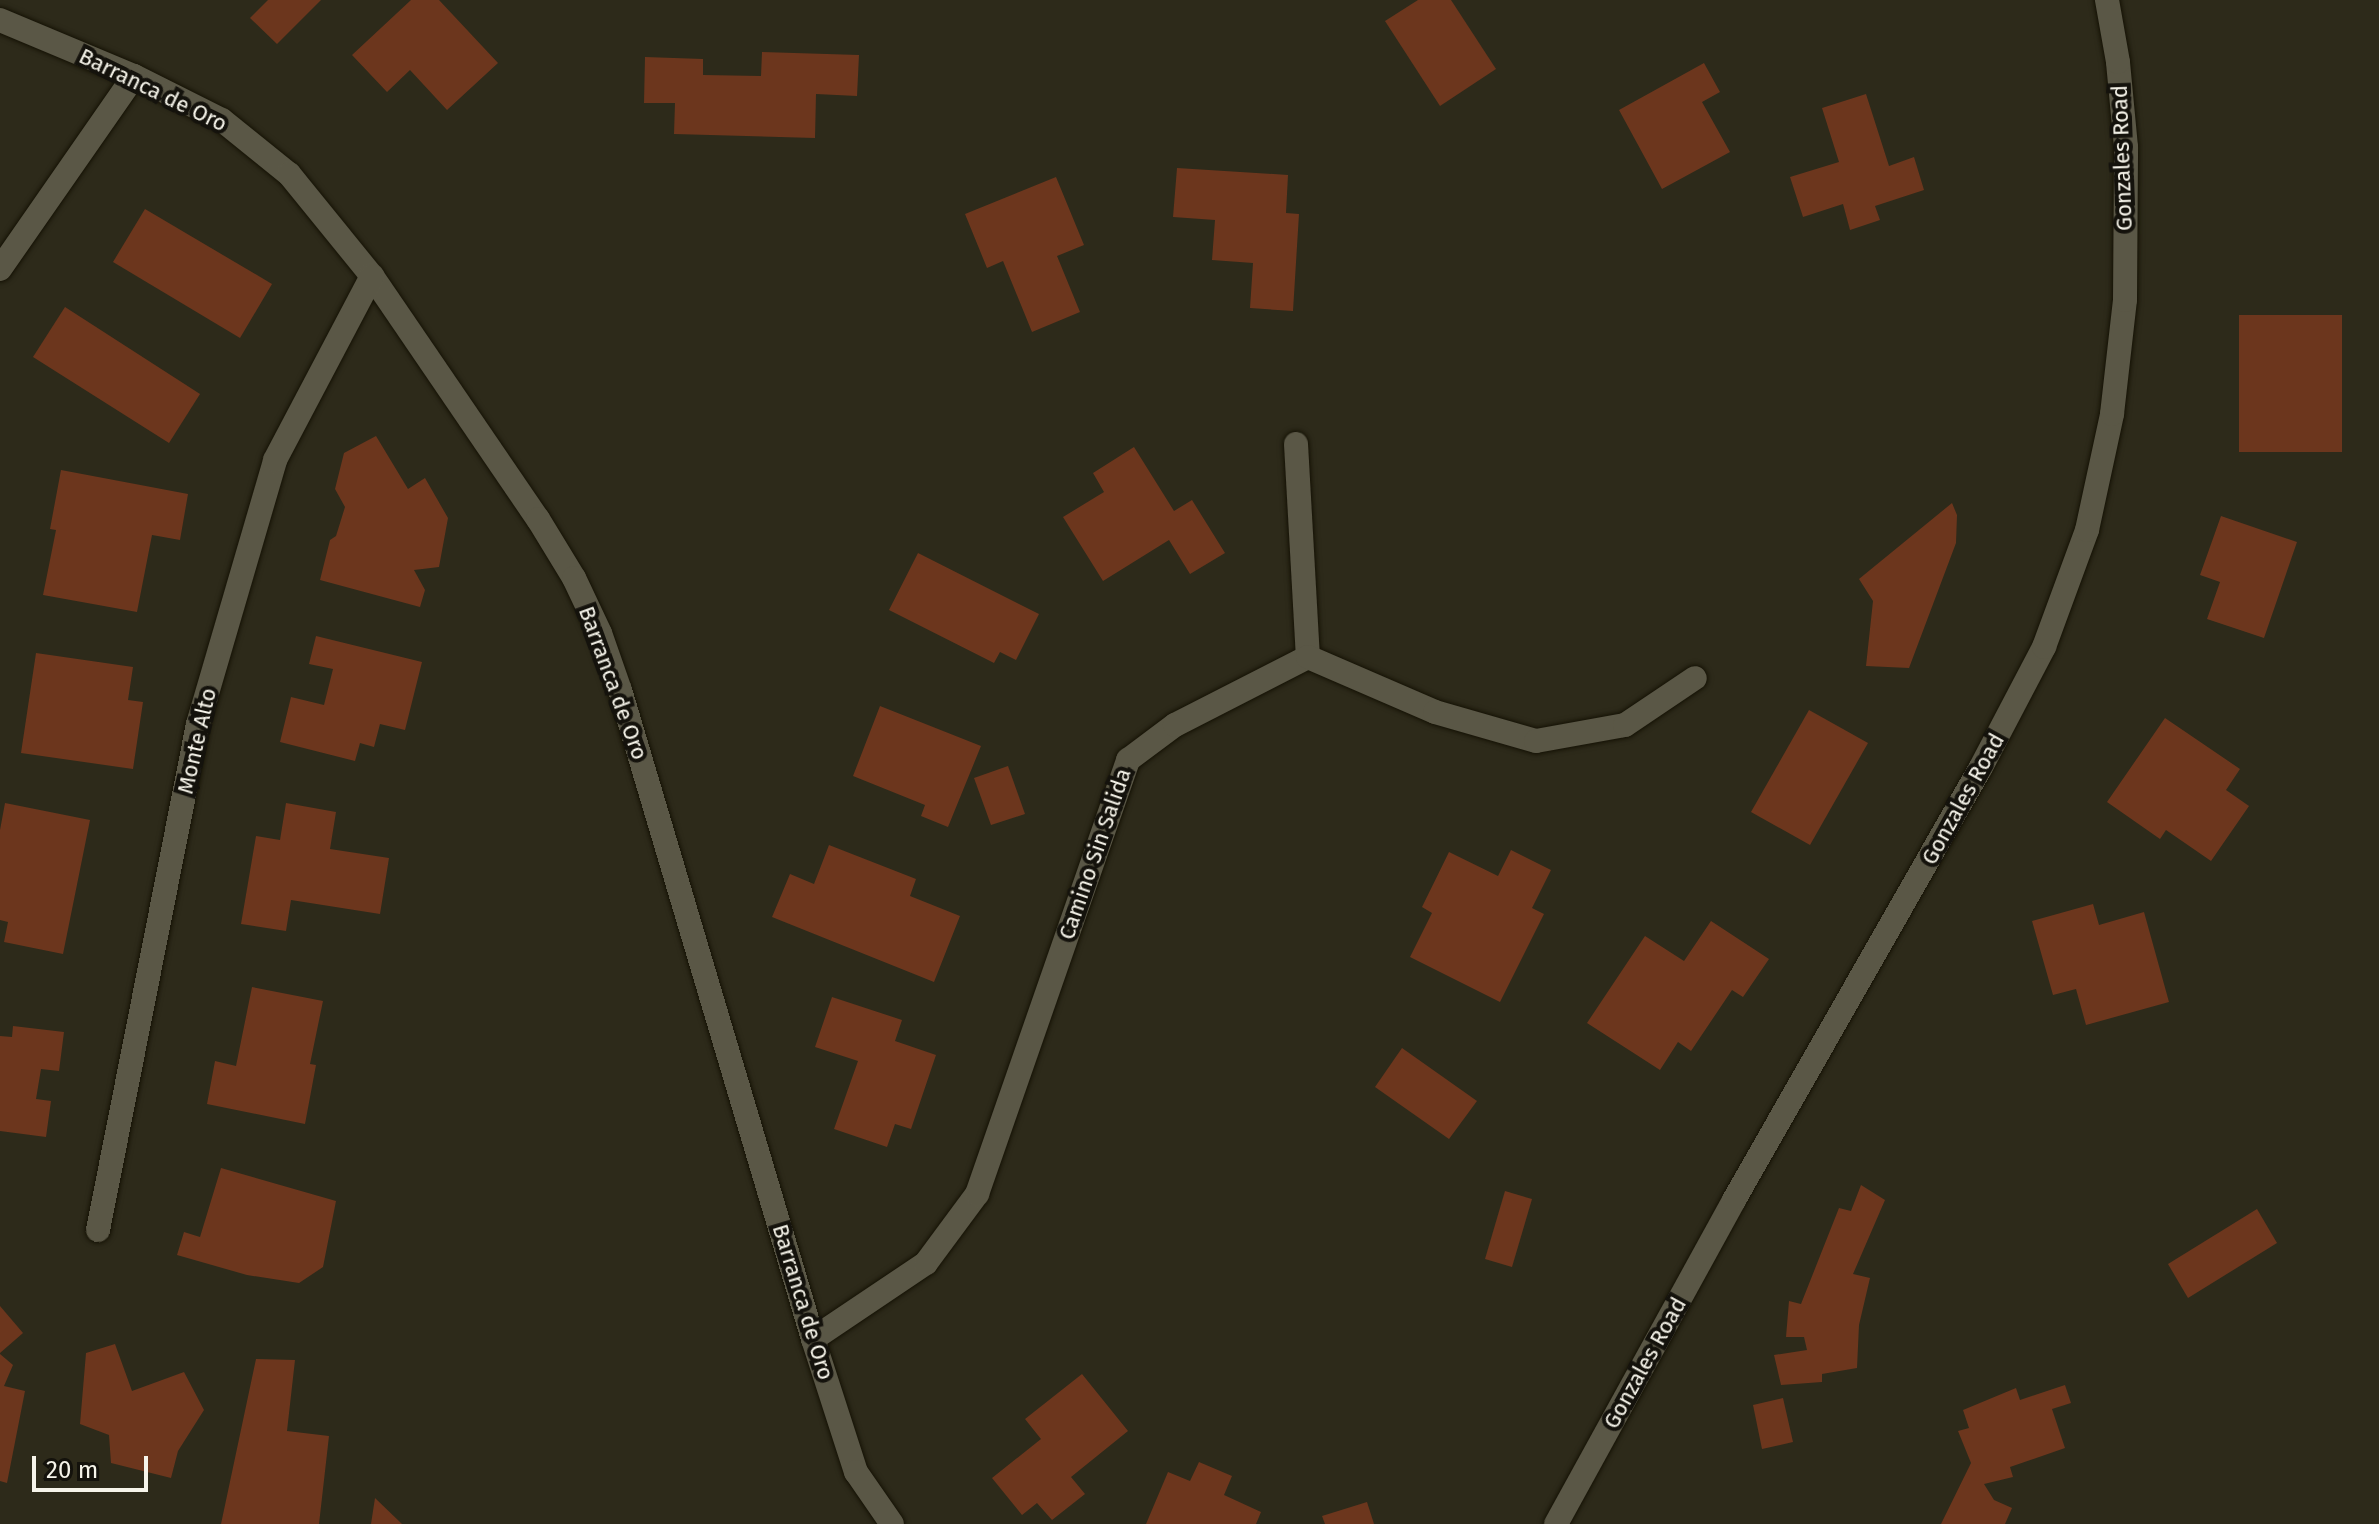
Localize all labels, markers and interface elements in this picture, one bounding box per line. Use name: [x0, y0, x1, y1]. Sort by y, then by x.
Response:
street label: Barranca de Oro: [75, 43, 231, 137]
street label: Gonzales Road: [2106, 85, 2138, 231]
street label: Barranca de Oro: [573, 603, 653, 763]
street label: Monte Alto: [172, 686, 222, 796]
street label: Gonzales Road: [1916, 729, 2010, 869]
street label: Camino Sin Salida: [1053, 765, 1137, 943]
street label: Barranca de Oro: [767, 1221, 839, 1383]
street label: Gonzales Road: [1598, 1293, 1692, 1433]
scale bar: [36, 1440, 152, 1490]
text: 20 m: [46, 1456, 98, 1484]

